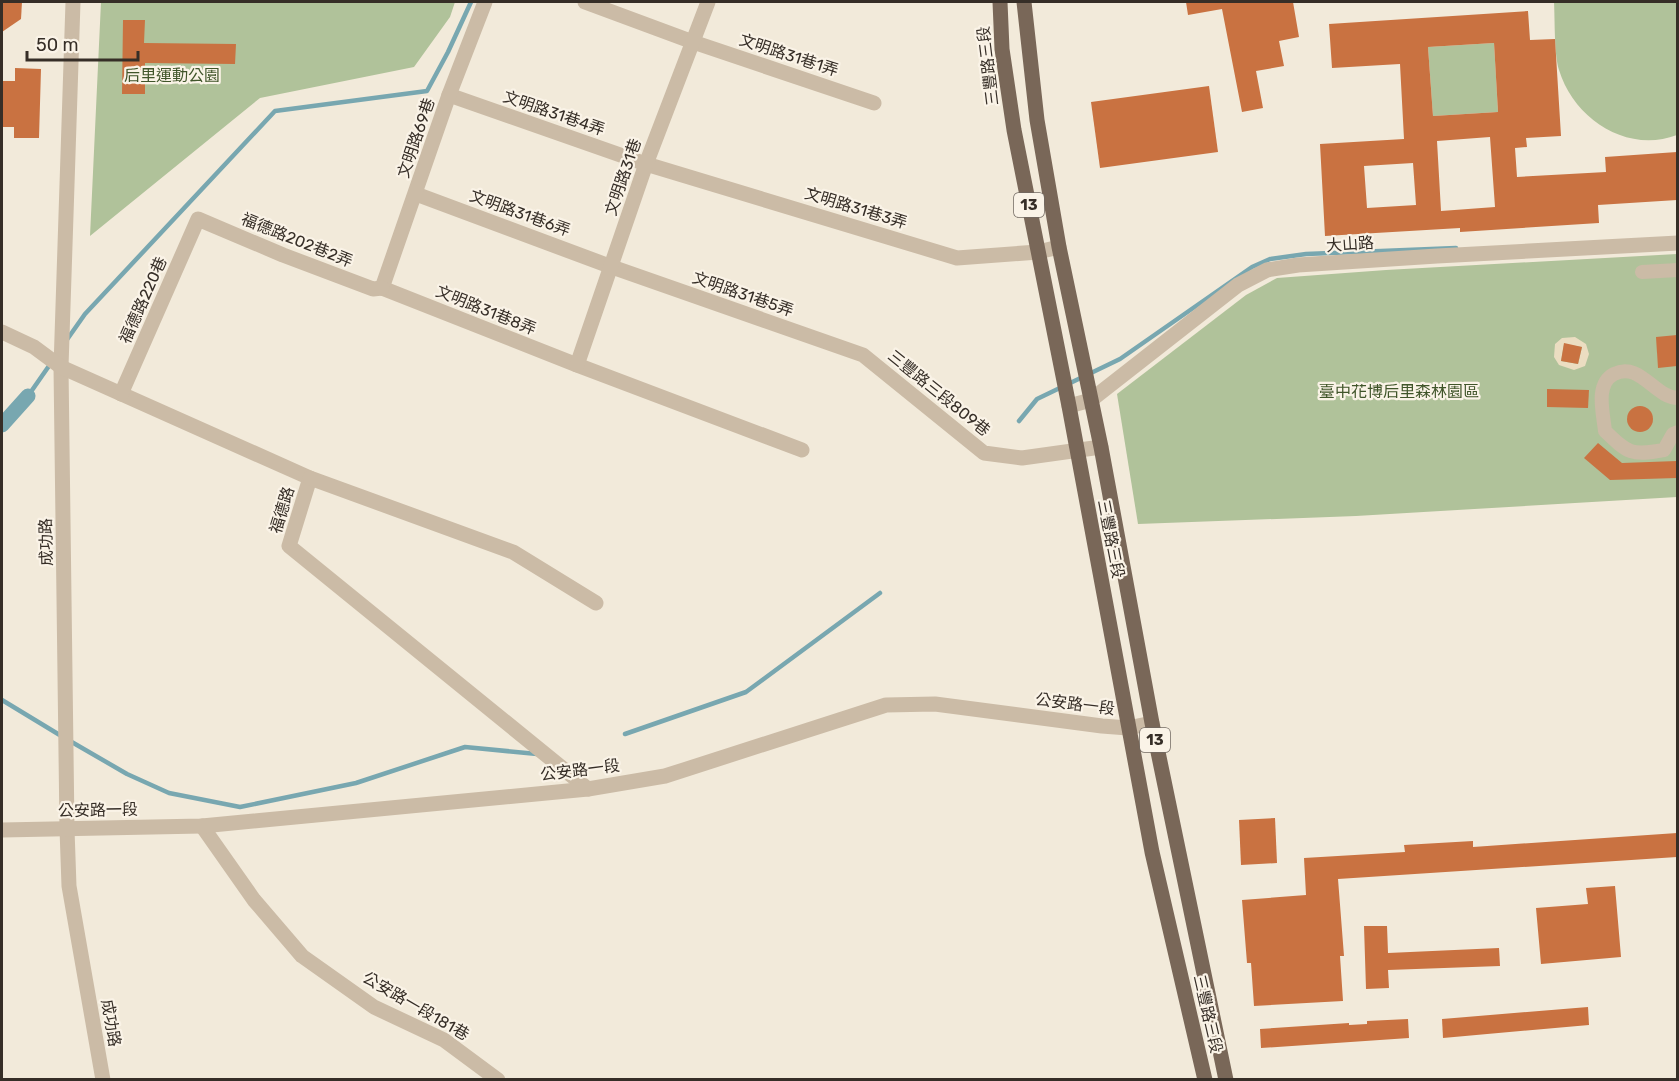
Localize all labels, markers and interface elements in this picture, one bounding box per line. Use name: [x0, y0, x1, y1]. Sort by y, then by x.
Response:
scale bar: [27, 24, 138, 62]
street label: 三豐路三段: [974, 25, 1002, 107]
street label: 文明路31巷1弄: [737, 30, 841, 80]
text: 50 m: [36, 34, 79, 56]
park label: 后里運動公園: [124, 66, 220, 85]
street label: 文明路31巷4弄: [501, 87, 607, 139]
street label: 文明路69巷: [393, 96, 439, 180]
street label: 文明路31巷: [601, 136, 645, 218]
street label: 文明路31巷3弄: [803, 183, 909, 233]
street label: 文明路31巷6弄: [467, 186, 573, 240]
road number: 13: [1014, 193, 1044, 217]
street label: 福德路202巷2弄: [239, 209, 355, 271]
street label: 大山路: [1325, 233, 1375, 255]
street label: 福德路220巷: [115, 254, 171, 346]
street label: 文明路31巷5弄: [690, 268, 796, 320]
street label: 文明路31巷8弄: [433, 281, 539, 339]
street label: 三豐路三段809巷: [884, 346, 994, 440]
park label: 臺中花博后里森林園區: [1319, 382, 1479, 401]
street label: 福德路: [266, 484, 298, 536]
street label: 三豐路三段: [1094, 498, 1128, 580]
street label: 成功路: [36, 518, 56, 566]
street label: 公安路一段: [1034, 690, 1116, 718]
road number: 13: [1140, 728, 1170, 752]
street label: 公安路一段: [539, 756, 621, 784]
street label: 公安路一段: [58, 800, 138, 820]
street label: 公安路一段181巷: [359, 968, 473, 1044]
street label: 三豐路三段: [1190, 973, 1226, 1055]
street label: 成功路: [97, 998, 125, 1048]

